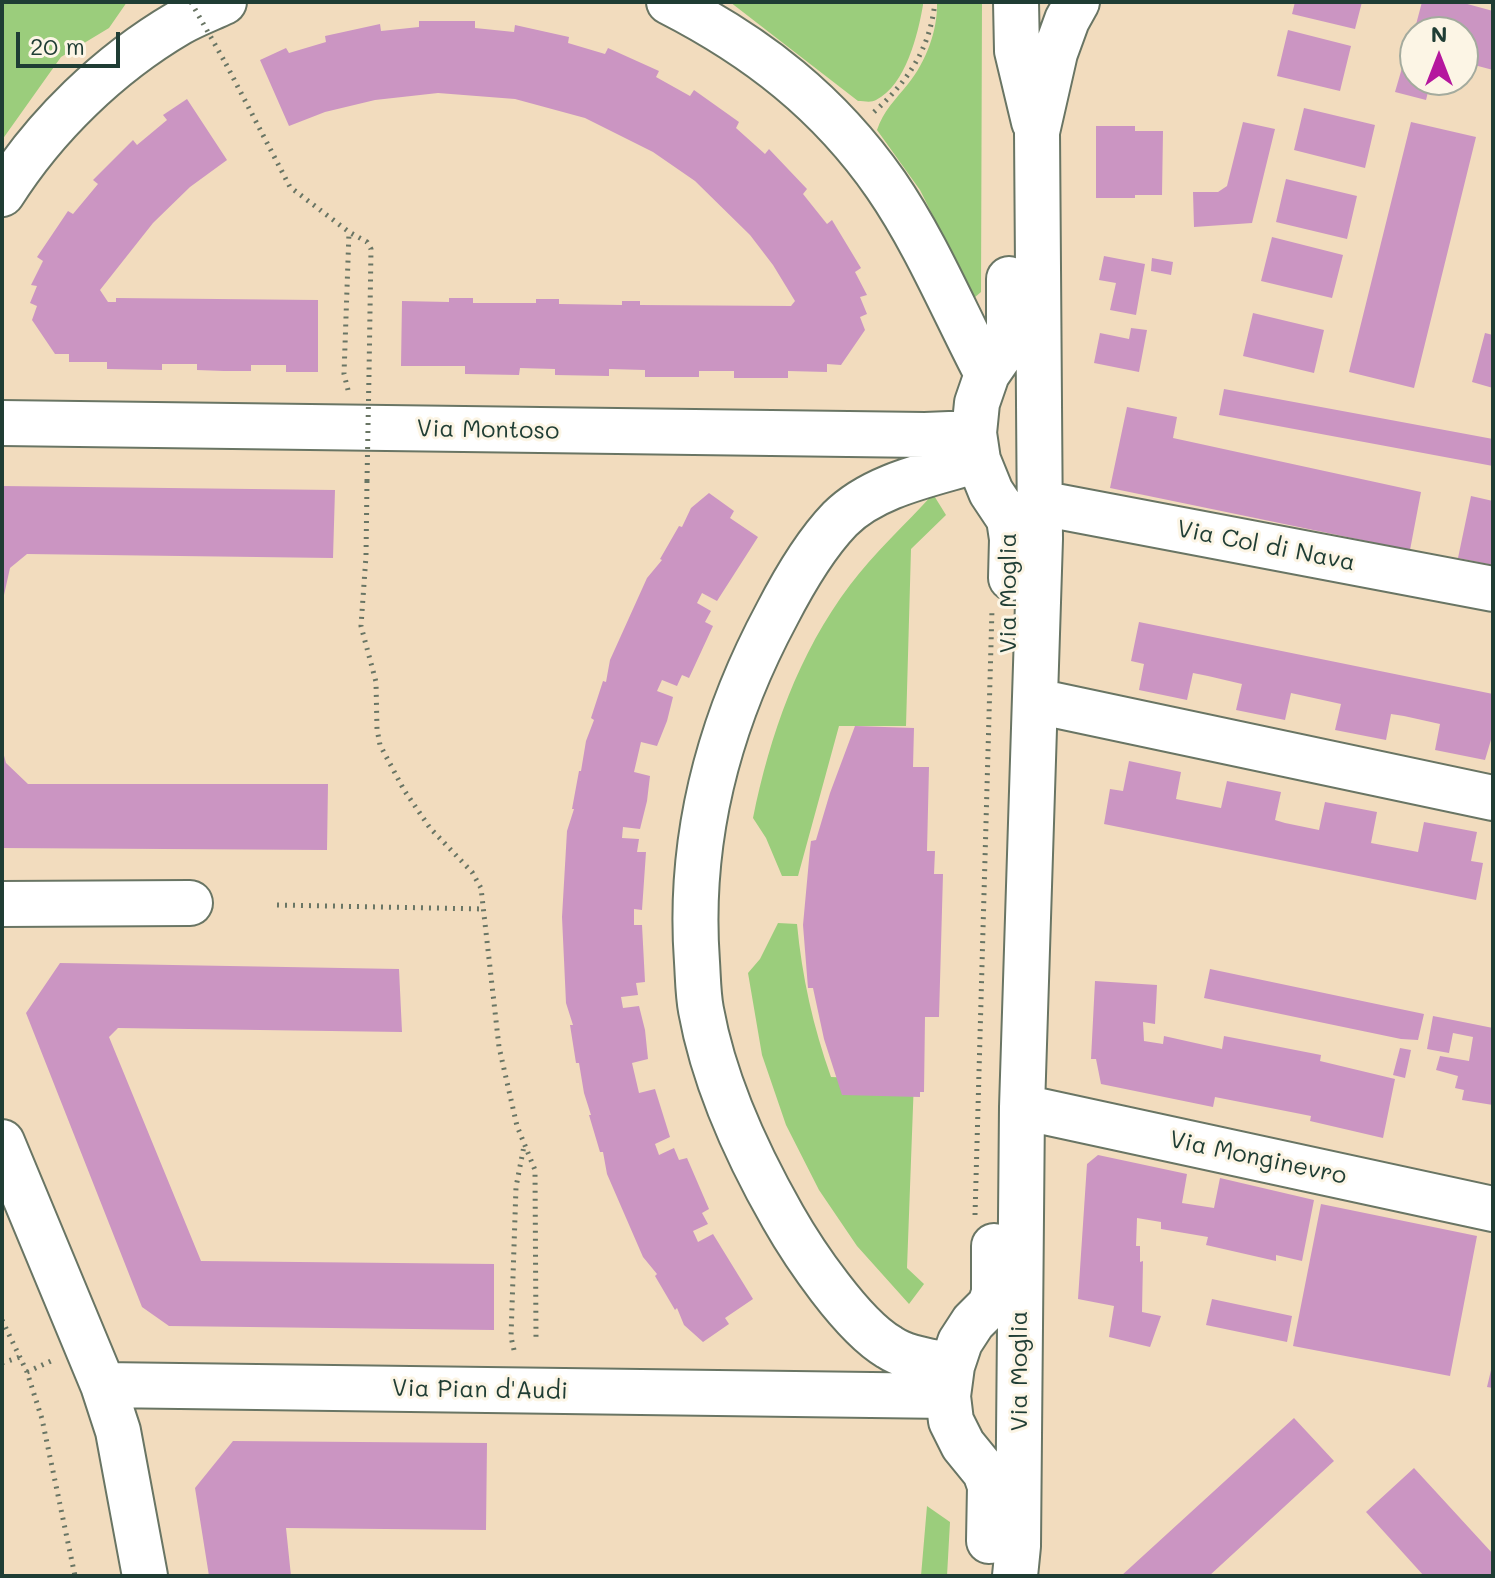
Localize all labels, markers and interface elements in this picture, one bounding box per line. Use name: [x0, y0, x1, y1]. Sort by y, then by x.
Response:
scale bar: [20, 16, 124, 66]
north arrow: [1399, 16, 1479, 96]
text: N: [1431, 19, 1447, 48]
text: 20 m: [30, 30, 85, 61]
street label: Via Montoso: [416, 414, 560, 446]
street label: Via Col di Nava: [1174, 515, 1358, 577]
street label: Via Moglia: [995, 532, 1023, 654]
street label: Via Monginevro: [1167, 1125, 1349, 1191]
street label: Via Moglia: [1006, 1310, 1034, 1432]
street label: Via Pian d'Audi: [392, 1374, 568, 1406]

